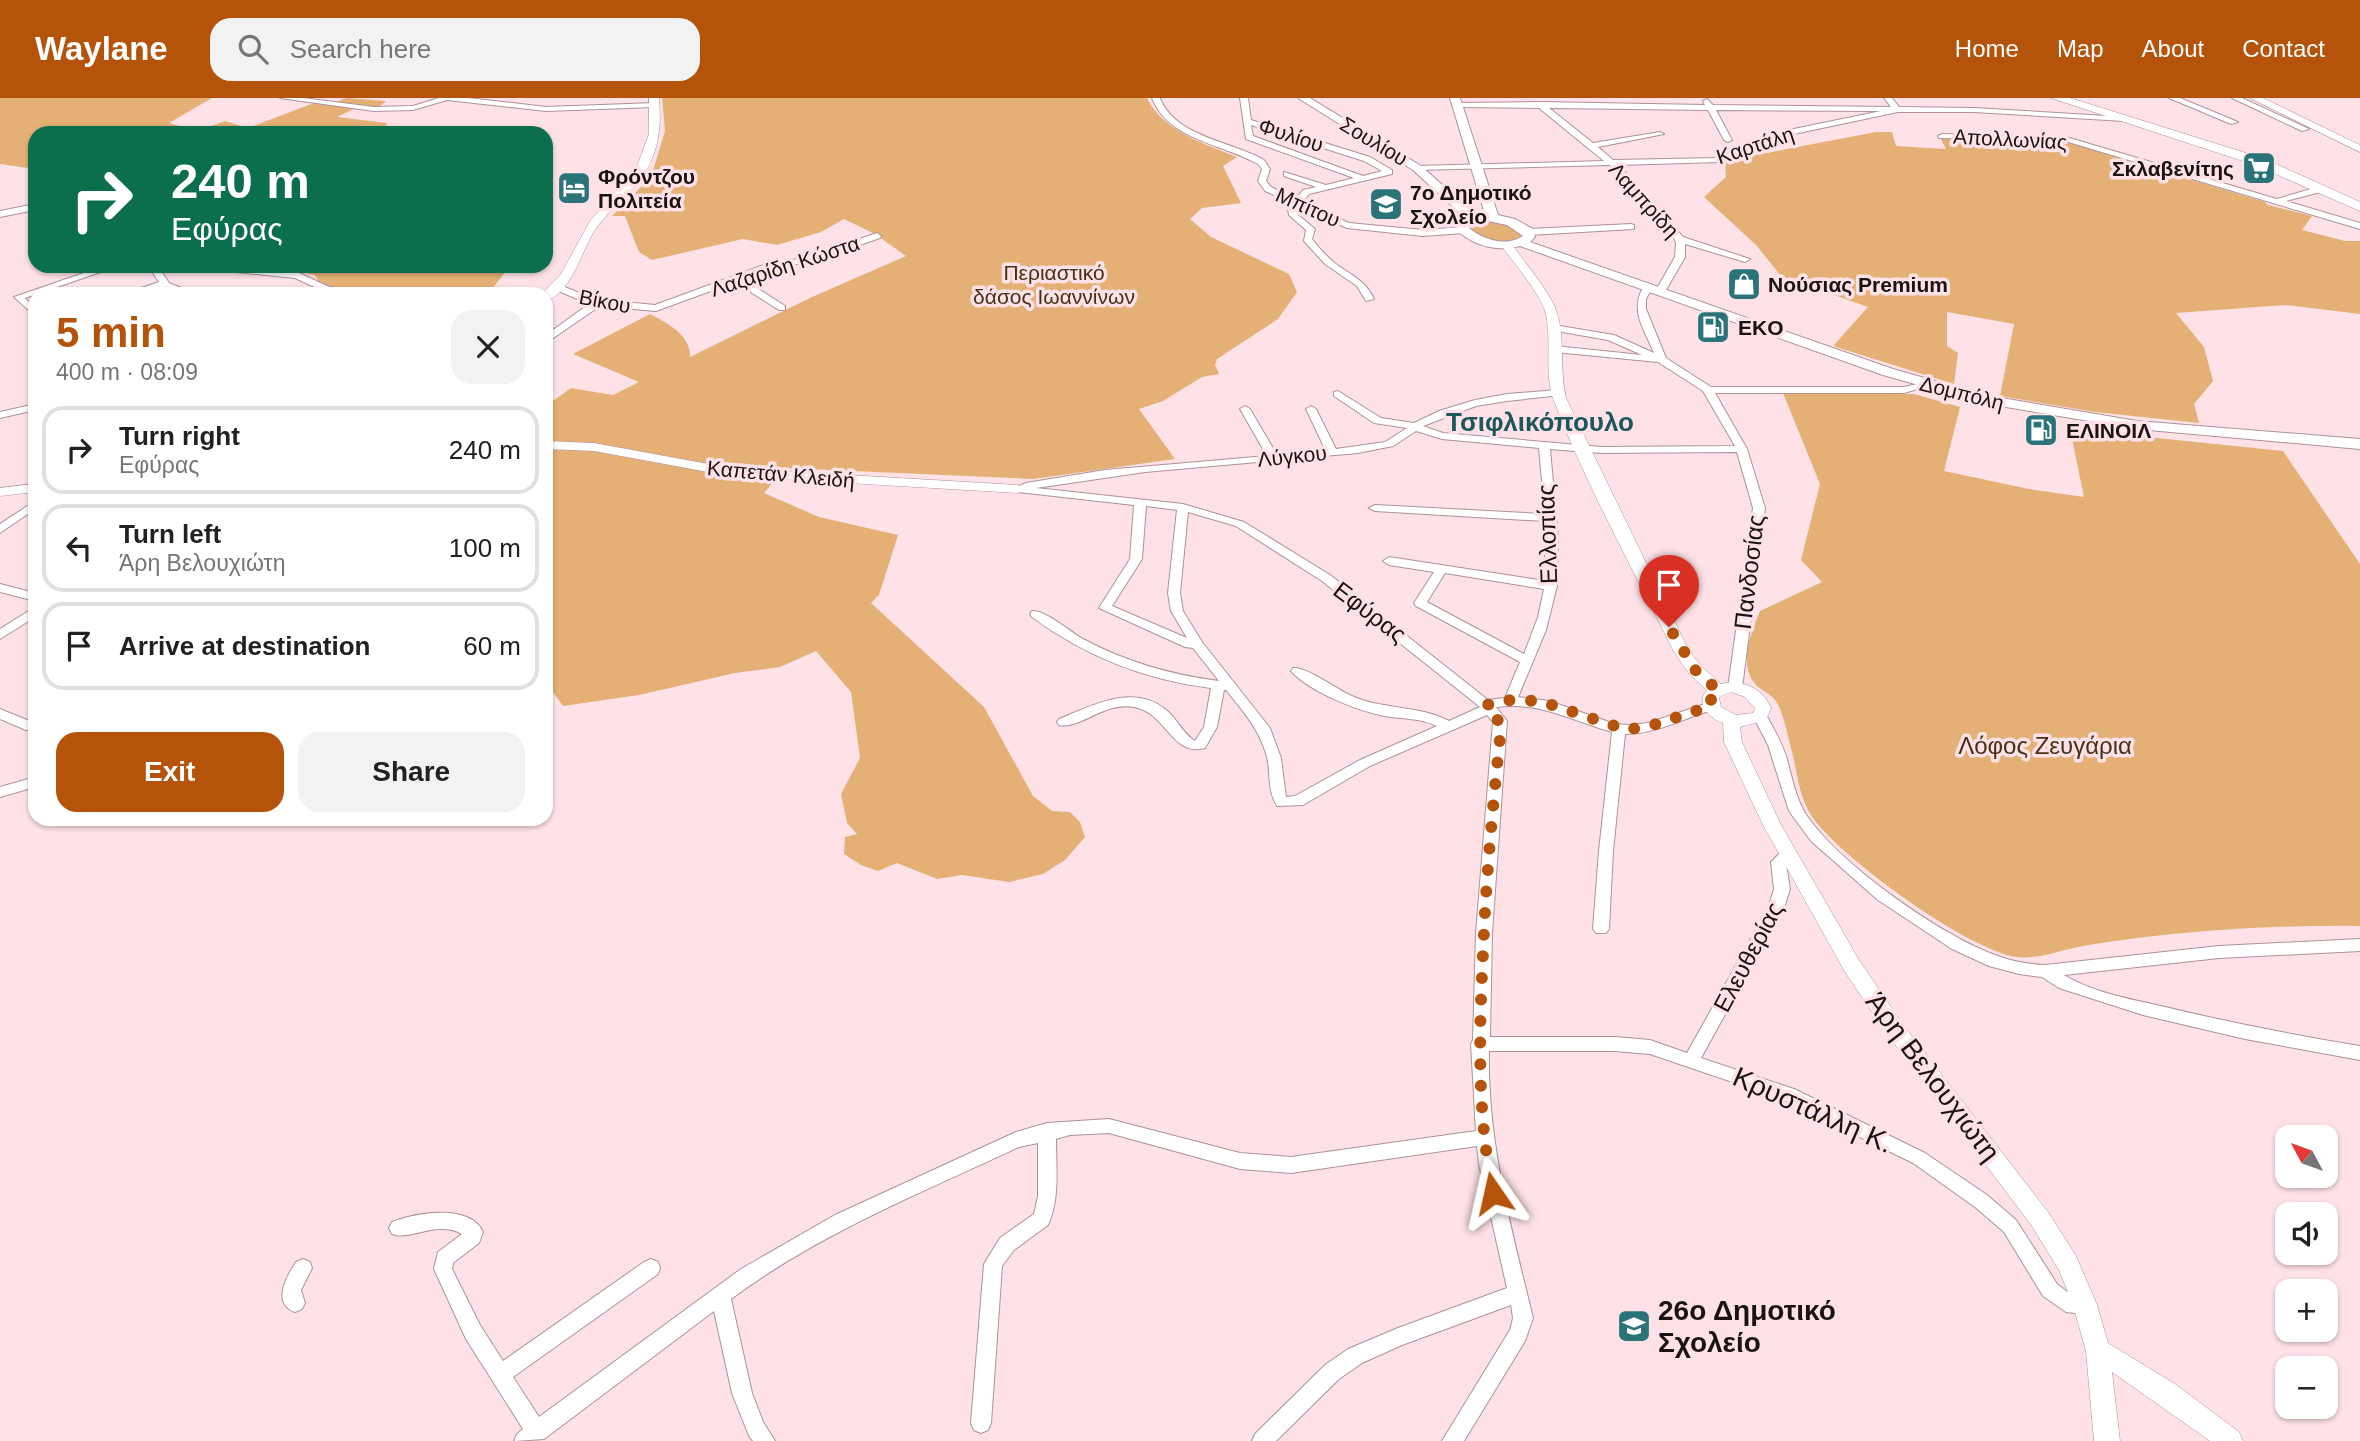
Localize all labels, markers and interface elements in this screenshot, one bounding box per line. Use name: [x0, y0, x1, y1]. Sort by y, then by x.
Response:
search box: [210, 18, 700, 81]
text: Waylane: [35, 30, 168, 67]
icon: search: [234, 30, 272, 68]
text: Search here: [290, 34, 431, 64]
text: Home: [1955, 35, 2019, 62]
text: Map: [2057, 35, 2104, 62]
text: About: [2142, 35, 2204, 62]
text: Contact: [2242, 35, 2325, 62]
street label: Σουλίου: [1336, 112, 1412, 170]
street label: Φυλίου: [1256, 114, 1326, 156]
street label: Καρτάλη: [1713, 122, 1797, 168]
street label: Απολλωνίας: [1952, 125, 2068, 153]
supermarket icon: Σκλαβενίτης: [2240, 149, 2278, 187]
icon: right: [56, 154, 147, 245]
text: 240 m: [171, 154, 310, 208]
place label: Σκλαβενίτης: [2112, 157, 2234, 181]
street label: Λαμπρίδη: [1604, 158, 1684, 242]
place label: Φρόντζου Πολιτεία: [598, 165, 695, 212]
hotel icon: Φρόντζου Πολιτεία: [555, 169, 593, 207]
place label: 7ο Δημοτικό Σχολείο: [1410, 181, 1532, 228]
street label: Μπίτου: [1272, 183, 1344, 231]
school or university icon: 7ο Δημοτικό Σχολείο: [1367, 185, 1405, 223]
text: Εφύρας: [171, 211, 283, 247]
street label: Λαζαρίδη Κώστα: [708, 231, 862, 301]
park label: Περιαστικό δάσος Ιωαννίνων: [973, 261, 1135, 308]
shop icon: Νούσιας Premium: [1725, 265, 1763, 303]
place label: Νούσιας Premium: [1768, 273, 1948, 297]
street label: Βίκου: [577, 285, 633, 317]
fuel station icon: EKO: [1694, 308, 1732, 346]
text: 5 min: [56, 309, 166, 356]
button: close: [451, 310, 525, 384]
place label: EKO: [1738, 316, 1784, 339]
text: 400 m · 08:09: [56, 359, 198, 385]
street label: Δομπόλη: [1918, 371, 2006, 415]
district label: Τσιφλικόπουλο: [1446, 407, 1634, 437]
fuel station icon: ΕΛΙΝΟΙΛ: [2022, 411, 2060, 449]
place label: ΕΛΙΝΟΙΛ: [2066, 419, 2151, 442]
text: Turn right: [119, 421, 240, 451]
icon: right: [60, 431, 98, 469]
text: 240 m: [449, 435, 521, 465]
street label: Λύγκου: [1256, 441, 1328, 471]
text: Εφύρας: [119, 452, 199, 478]
street label: Καπετάν Κλειδή: [706, 456, 856, 492]
street label: Ελλοπίας: [1532, 484, 1562, 584]
street label: Πανδοσίας: [1729, 513, 1769, 631]
text: Turn left: [119, 519, 221, 549]
icon: left: [60, 529, 98, 567]
text: 100 m: [449, 533, 521, 563]
text: Άρη Βελουχιώτη: [119, 550, 285, 576]
pin: [1639, 555, 1699, 627]
icon: arrive: [1650, 566, 1688, 604]
street label: Εφύρας: [1328, 576, 1412, 648]
icon: arrive: [60, 627, 98, 665]
text: Arrive at destination: [119, 631, 370, 661]
text: 60 m: [463, 631, 521, 661]
button: Exit: [56, 732, 284, 812]
button: Share: [298, 732, 525, 812]
park label: Λόφος Ζευγάρια: [1958, 732, 2132, 759]
street label: Ελευθερίας: [1708, 898, 1788, 1016]
street label: Άρη Βελουχιώτη: [1860, 987, 2006, 1167]
street label: Κρυστάλλη Κ.: [1728, 1061, 1898, 1159]
north arrow: [2275, 1125, 2338, 1188]
map controls: [2275, 1125, 2338, 1419]
position arrow: [1456, 1156, 1530, 1230]
button: sound: [2275, 1202, 2338, 1265]
button: +: [2275, 1279, 2338, 1342]
place label: 26ο Δημοτικό Σχολείο: [1658, 1295, 1836, 1358]
school or university icon: 26ο Δημοτικό Σχολείο: [1615, 1307, 1653, 1345]
button: −: [2275, 1356, 2338, 1419]

